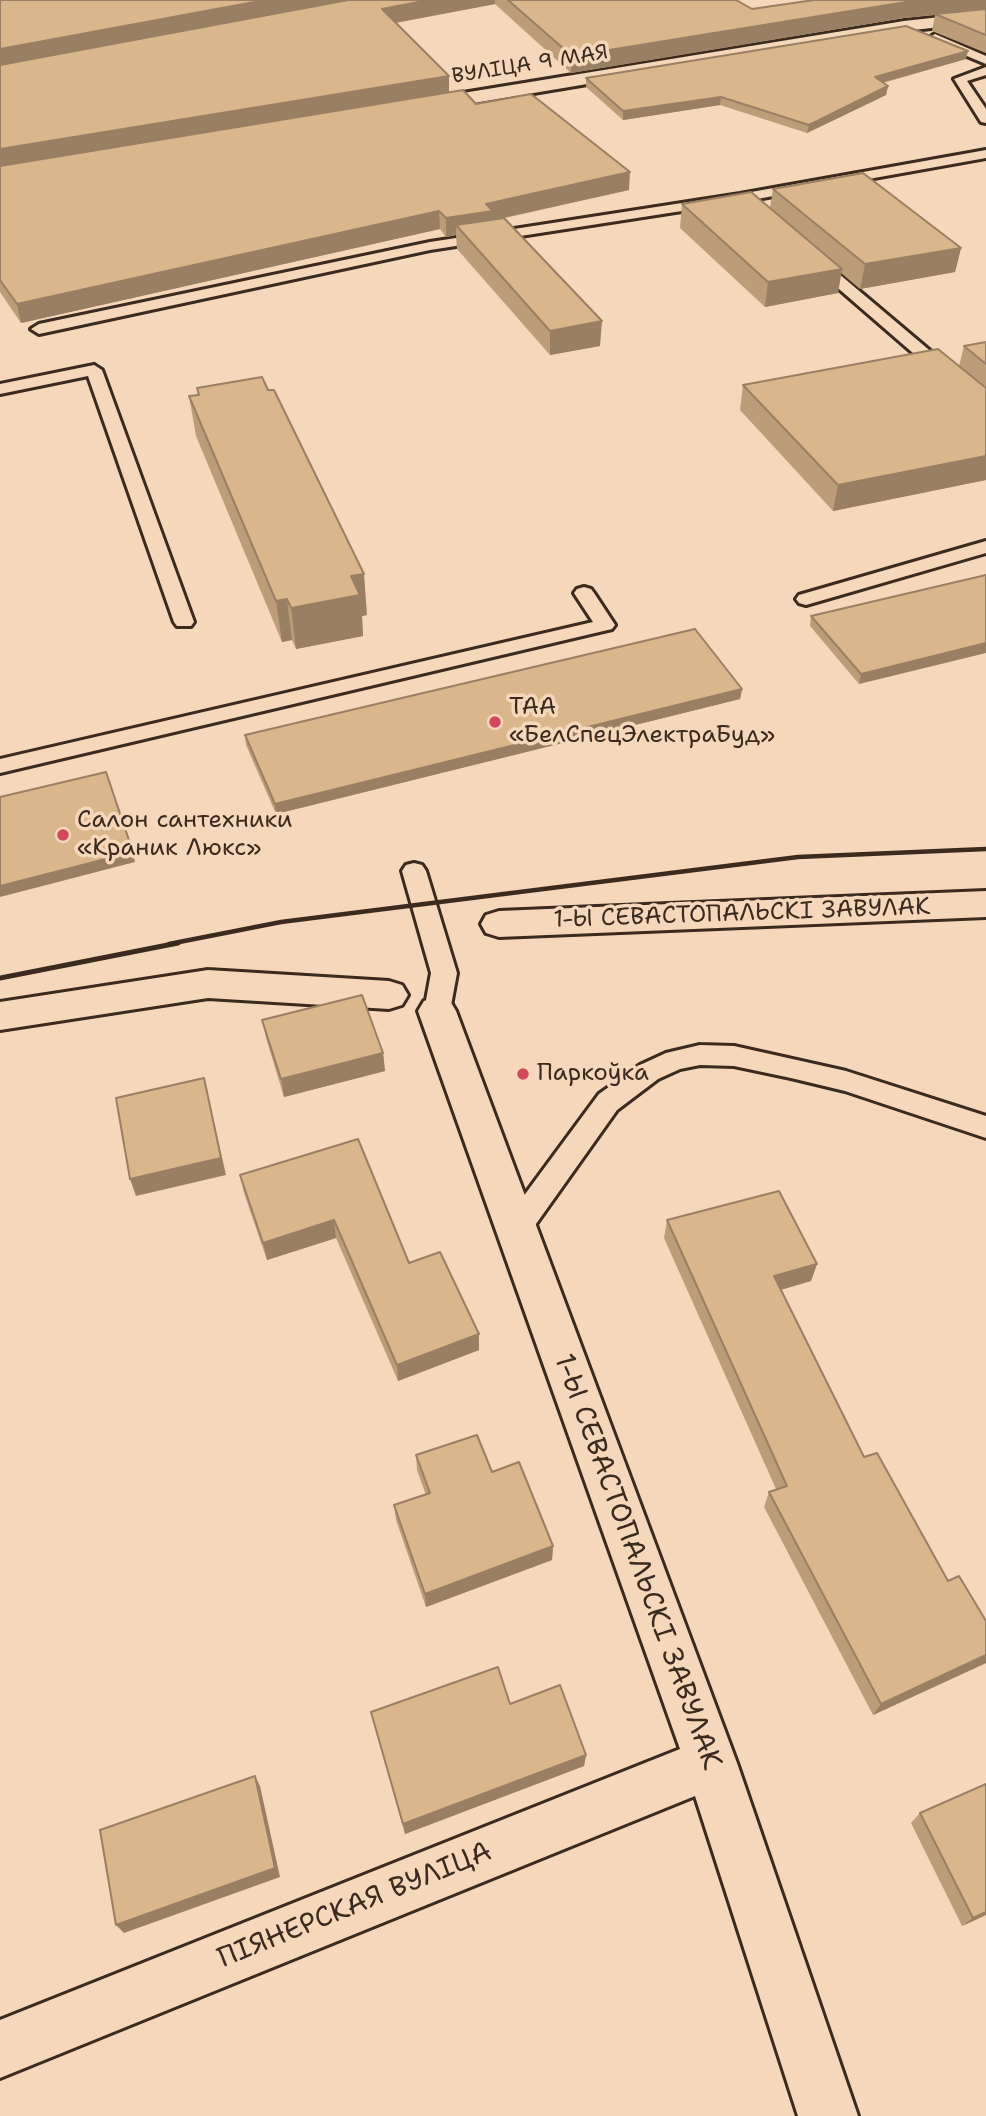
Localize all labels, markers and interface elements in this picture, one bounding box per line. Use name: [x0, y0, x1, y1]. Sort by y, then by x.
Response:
street label: ВУЛІЦА 9 МАЯ: [450, 40, 610, 90]
place label: ТАА «БелСпецЭлектраБуд»: [509, 694, 775, 750]
marker: ТАА «БелСпецЭлектраБуд»: [487, 714, 503, 730]
place label: Салон сантехники «Краник Люкс»: [77, 807, 293, 863]
marker: Салон сантехники «Краник Люкс»: [55, 827, 71, 843]
street label: 1-Ы СЕВАСТОПАЛЬСКІ ЗАВУЛАК: [553, 893, 931, 935]
place label: Паркоўка: [537, 1060, 649, 1088]
marker: Паркоўка: [515, 1066, 531, 1082]
street label: 1-Ы СЕВАСТОПАЛЬСКІ ЗАВУЛАК: [546, 1349, 728, 1775]
street label: ПІЯНЕРСКАЯ ВУЛІЦА: [213, 1836, 497, 1976]

